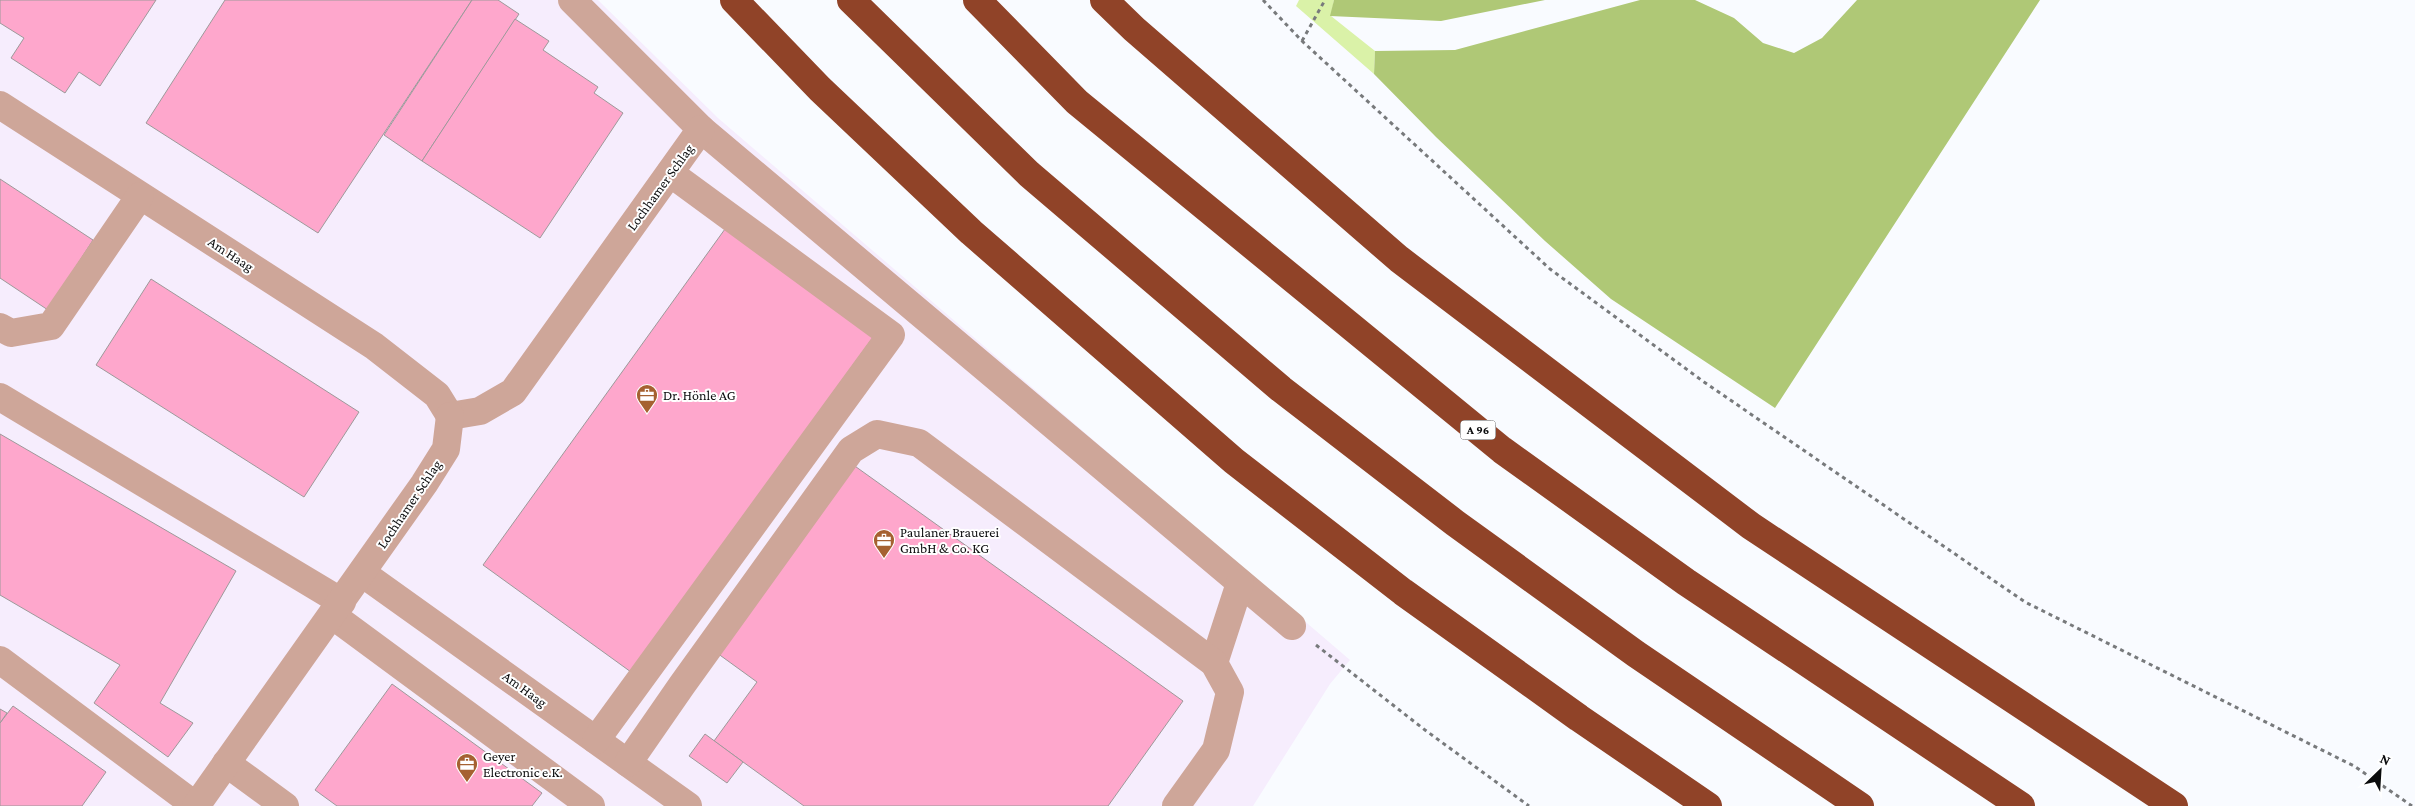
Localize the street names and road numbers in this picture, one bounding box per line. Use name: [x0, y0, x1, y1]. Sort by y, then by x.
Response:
street label: Lochhamer Schlag: [623, 140, 697, 233]
street label: Am Haag: [205, 233, 257, 275]
road number: A 96: [1460, 420, 1496, 440]
street label: Lochhamer Schlag: [374, 457, 445, 551]
street label: Am Haag: [500, 668, 550, 711]

